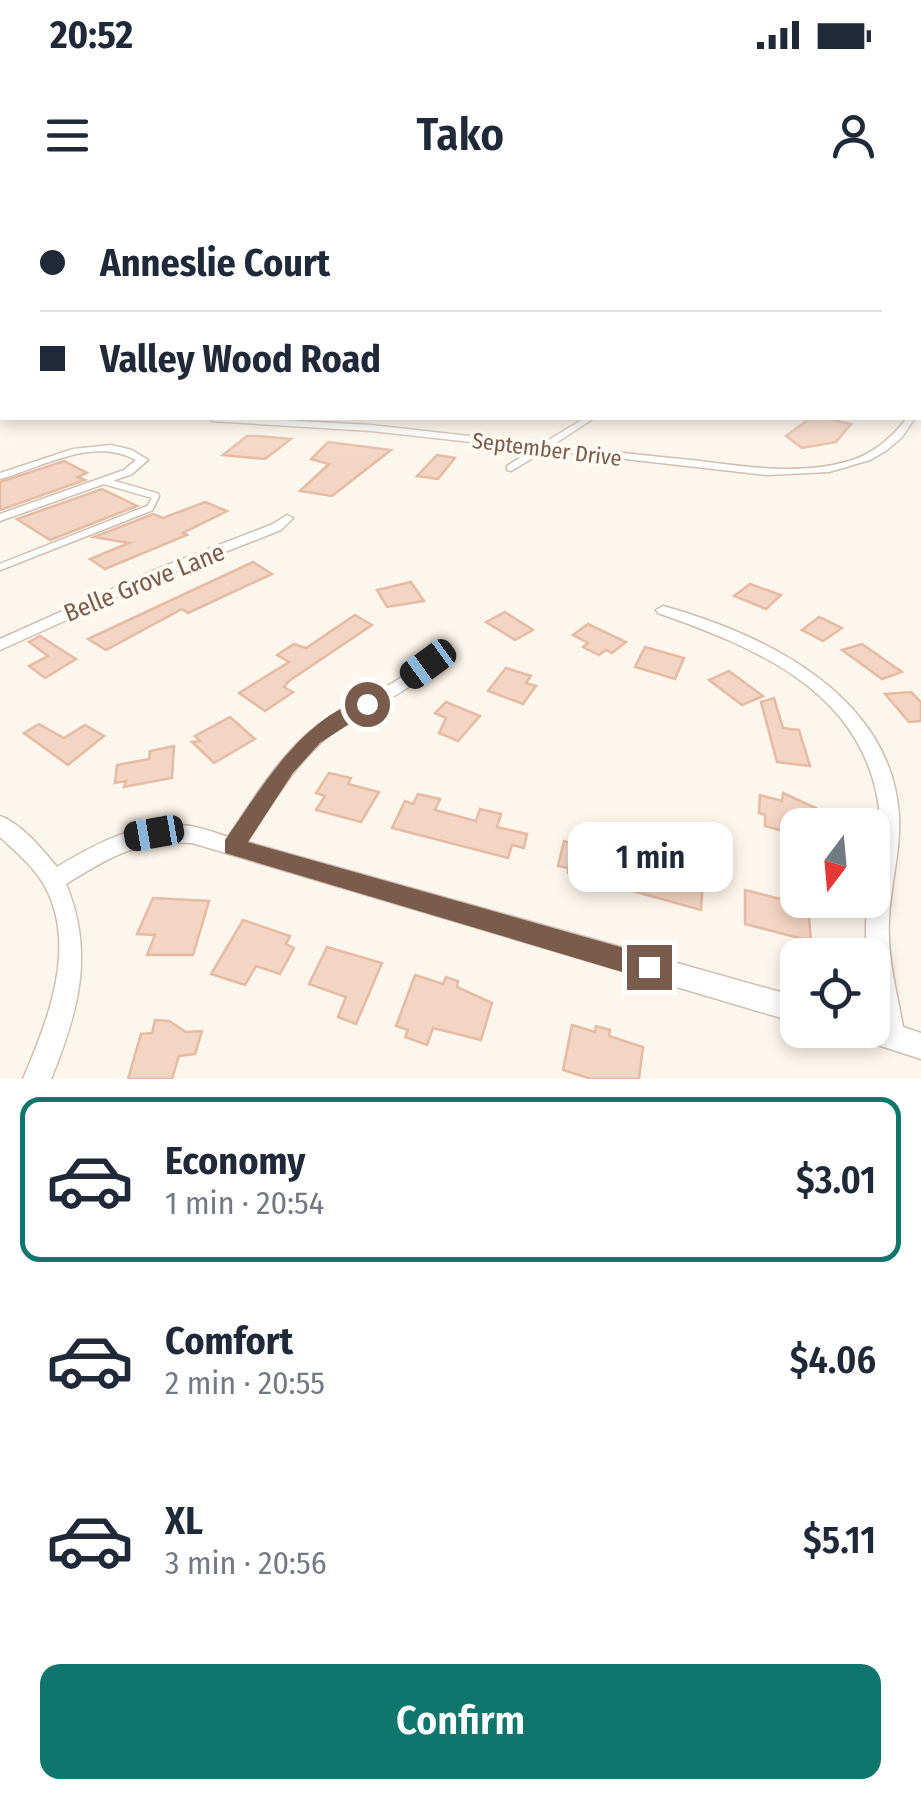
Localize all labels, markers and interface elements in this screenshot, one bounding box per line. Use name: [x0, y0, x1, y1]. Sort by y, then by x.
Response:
text: 20:52: [50, 12, 133, 58]
icon: menu: [40, 108, 95, 163]
text: Tako: [417, 108, 504, 162]
icon: person: [826, 108, 881, 163]
text: Anneslie Court: [100, 240, 330, 286]
text: Valley Wood Road: [100, 336, 381, 382]
street label: September Drive: [471, 427, 623, 472]
street label: Belle Grove Lane: [60, 537, 229, 629]
car: [395, 634, 461, 694]
route start: [345, 682, 390, 727]
north arrow: [780, 808, 890, 918]
map controls: [780, 808, 890, 1048]
car: [122, 813, 186, 853]
callout: 1 min: [566, 822, 732, 892]
text: 1 min: [616, 838, 685, 876]
button: locate: [780, 938, 890, 1048]
route end: [627, 945, 672, 990]
icon: car: [45, 1135, 135, 1225]
text: Economy: [165, 1138, 305, 1184]
text: $3.01: [796, 1157, 876, 1203]
text: 1 min · 20:54: [165, 1184, 324, 1222]
icon: car: [45, 1315, 135, 1405]
text: Comfort: [165, 1318, 293, 1364]
text: $4.06: [790, 1337, 876, 1383]
text: 2 min · 20:55: [165, 1364, 325, 1402]
icon: car: [45, 1495, 135, 1585]
text: XL: [165, 1498, 203, 1544]
text: $5.11: [803, 1517, 876, 1563]
text: 3 min · 20:56: [165, 1544, 327, 1582]
button: Confirm: [40, 1664, 881, 1779]

